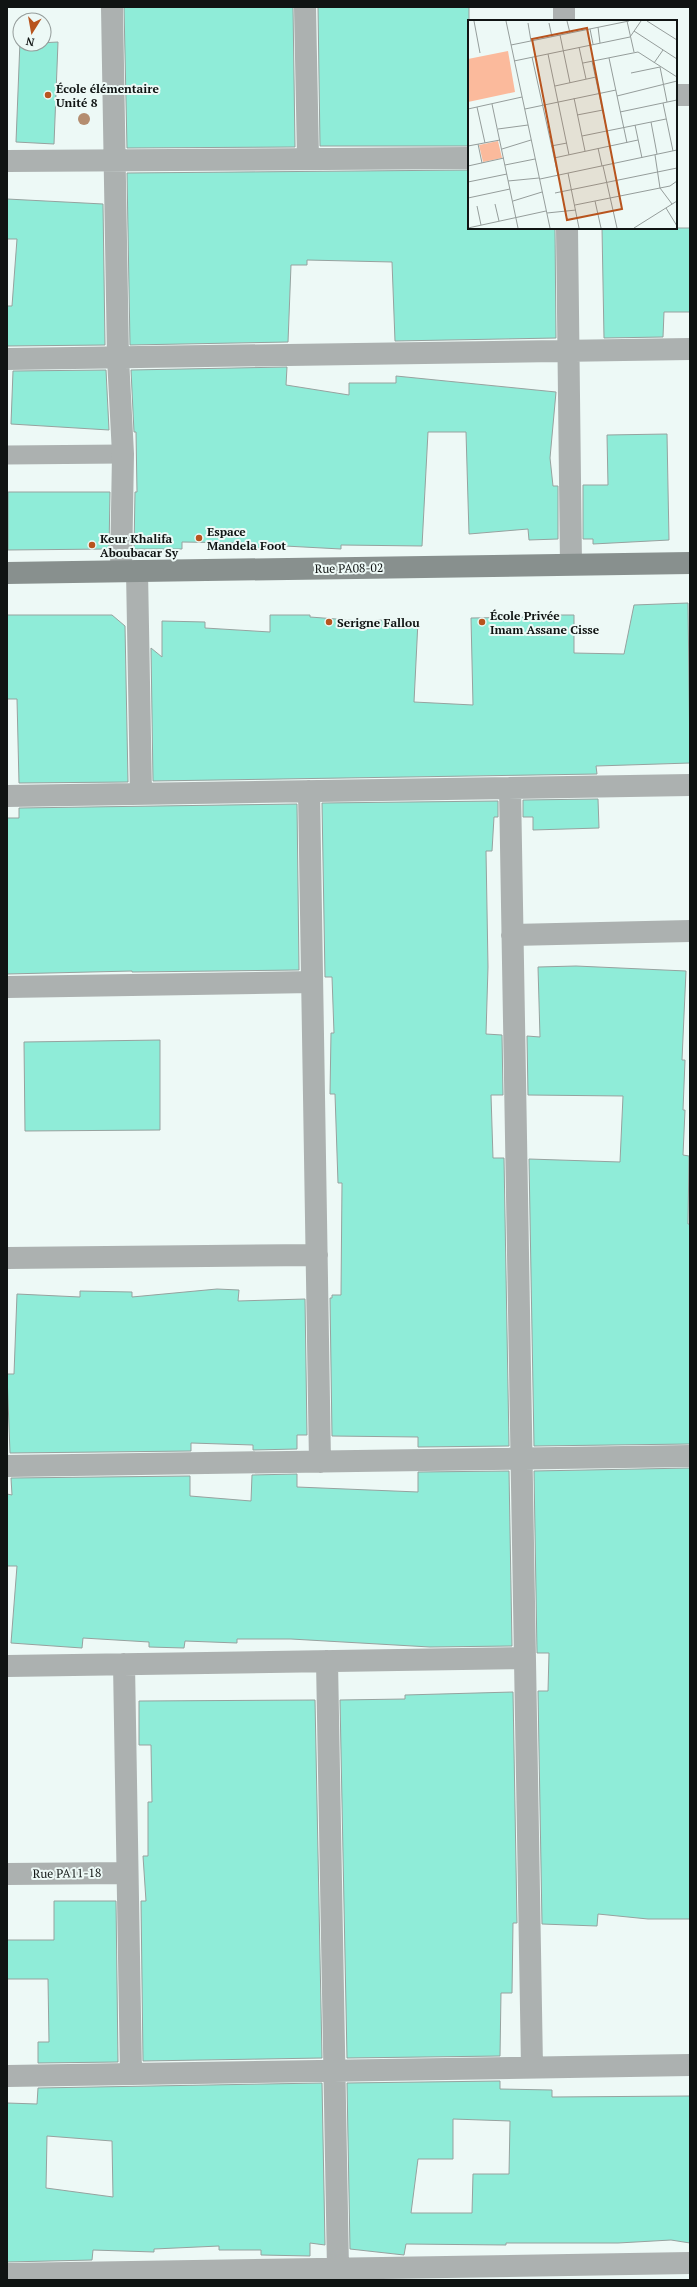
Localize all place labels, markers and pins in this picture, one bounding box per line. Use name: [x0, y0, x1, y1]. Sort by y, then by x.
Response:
place label: École élémentaire Unité 8: [56, 81, 159, 110]
marker: École élémentaire Unité 8: [43, 90, 53, 100]
place label: Espace Mandela Foot: [207, 524, 286, 553]
place label: Keur Khalifa Aboubacar Sy: [100, 531, 179, 560]
marker: Espace Mandela Foot: [194, 533, 204, 543]
marker: Keur Khalifa Aboubacar Sy: [87, 540, 97, 550]
place label: École Privée Imam Assane Cisse: [490, 608, 600, 637]
place label: Serigne Fallou: [337, 615, 420, 630]
marker: Serigne Fallou: [324, 617, 334, 627]
marker: École Privée Imam Assane Cisse: [477, 617, 487, 627]

